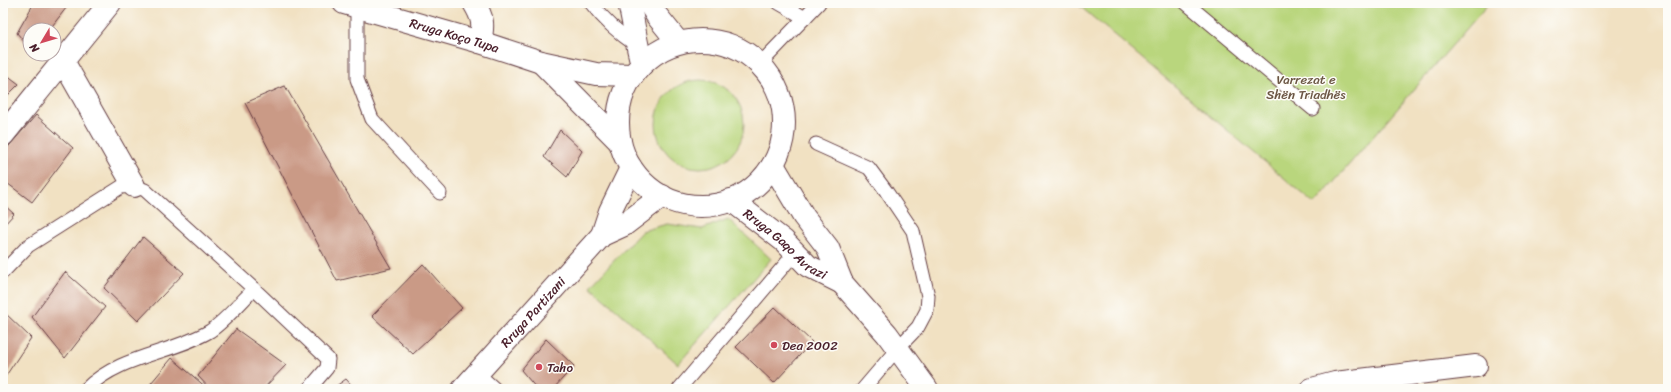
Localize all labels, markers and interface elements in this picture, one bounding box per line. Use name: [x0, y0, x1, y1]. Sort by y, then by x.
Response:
street label: Rruga Koço Tupa: [407, 11, 503, 59]
north arrow: [22, 22, 62, 62]
text: N: [24, 39, 45, 57]
park label: Varrezat e Shën Triadhës: [1266, 68, 1346, 106]
street label: Rruga Gaqo Avrazi: [738, 202, 832, 286]
street label: Rruga Partizani: [494, 271, 571, 352]
place label: Dea 2002: [782, 334, 838, 357]
marker: Dea 2002: [769, 340, 779, 350]
place label: Taho: [547, 356, 573, 379]
marker: Taho: [534, 362, 544, 372]

